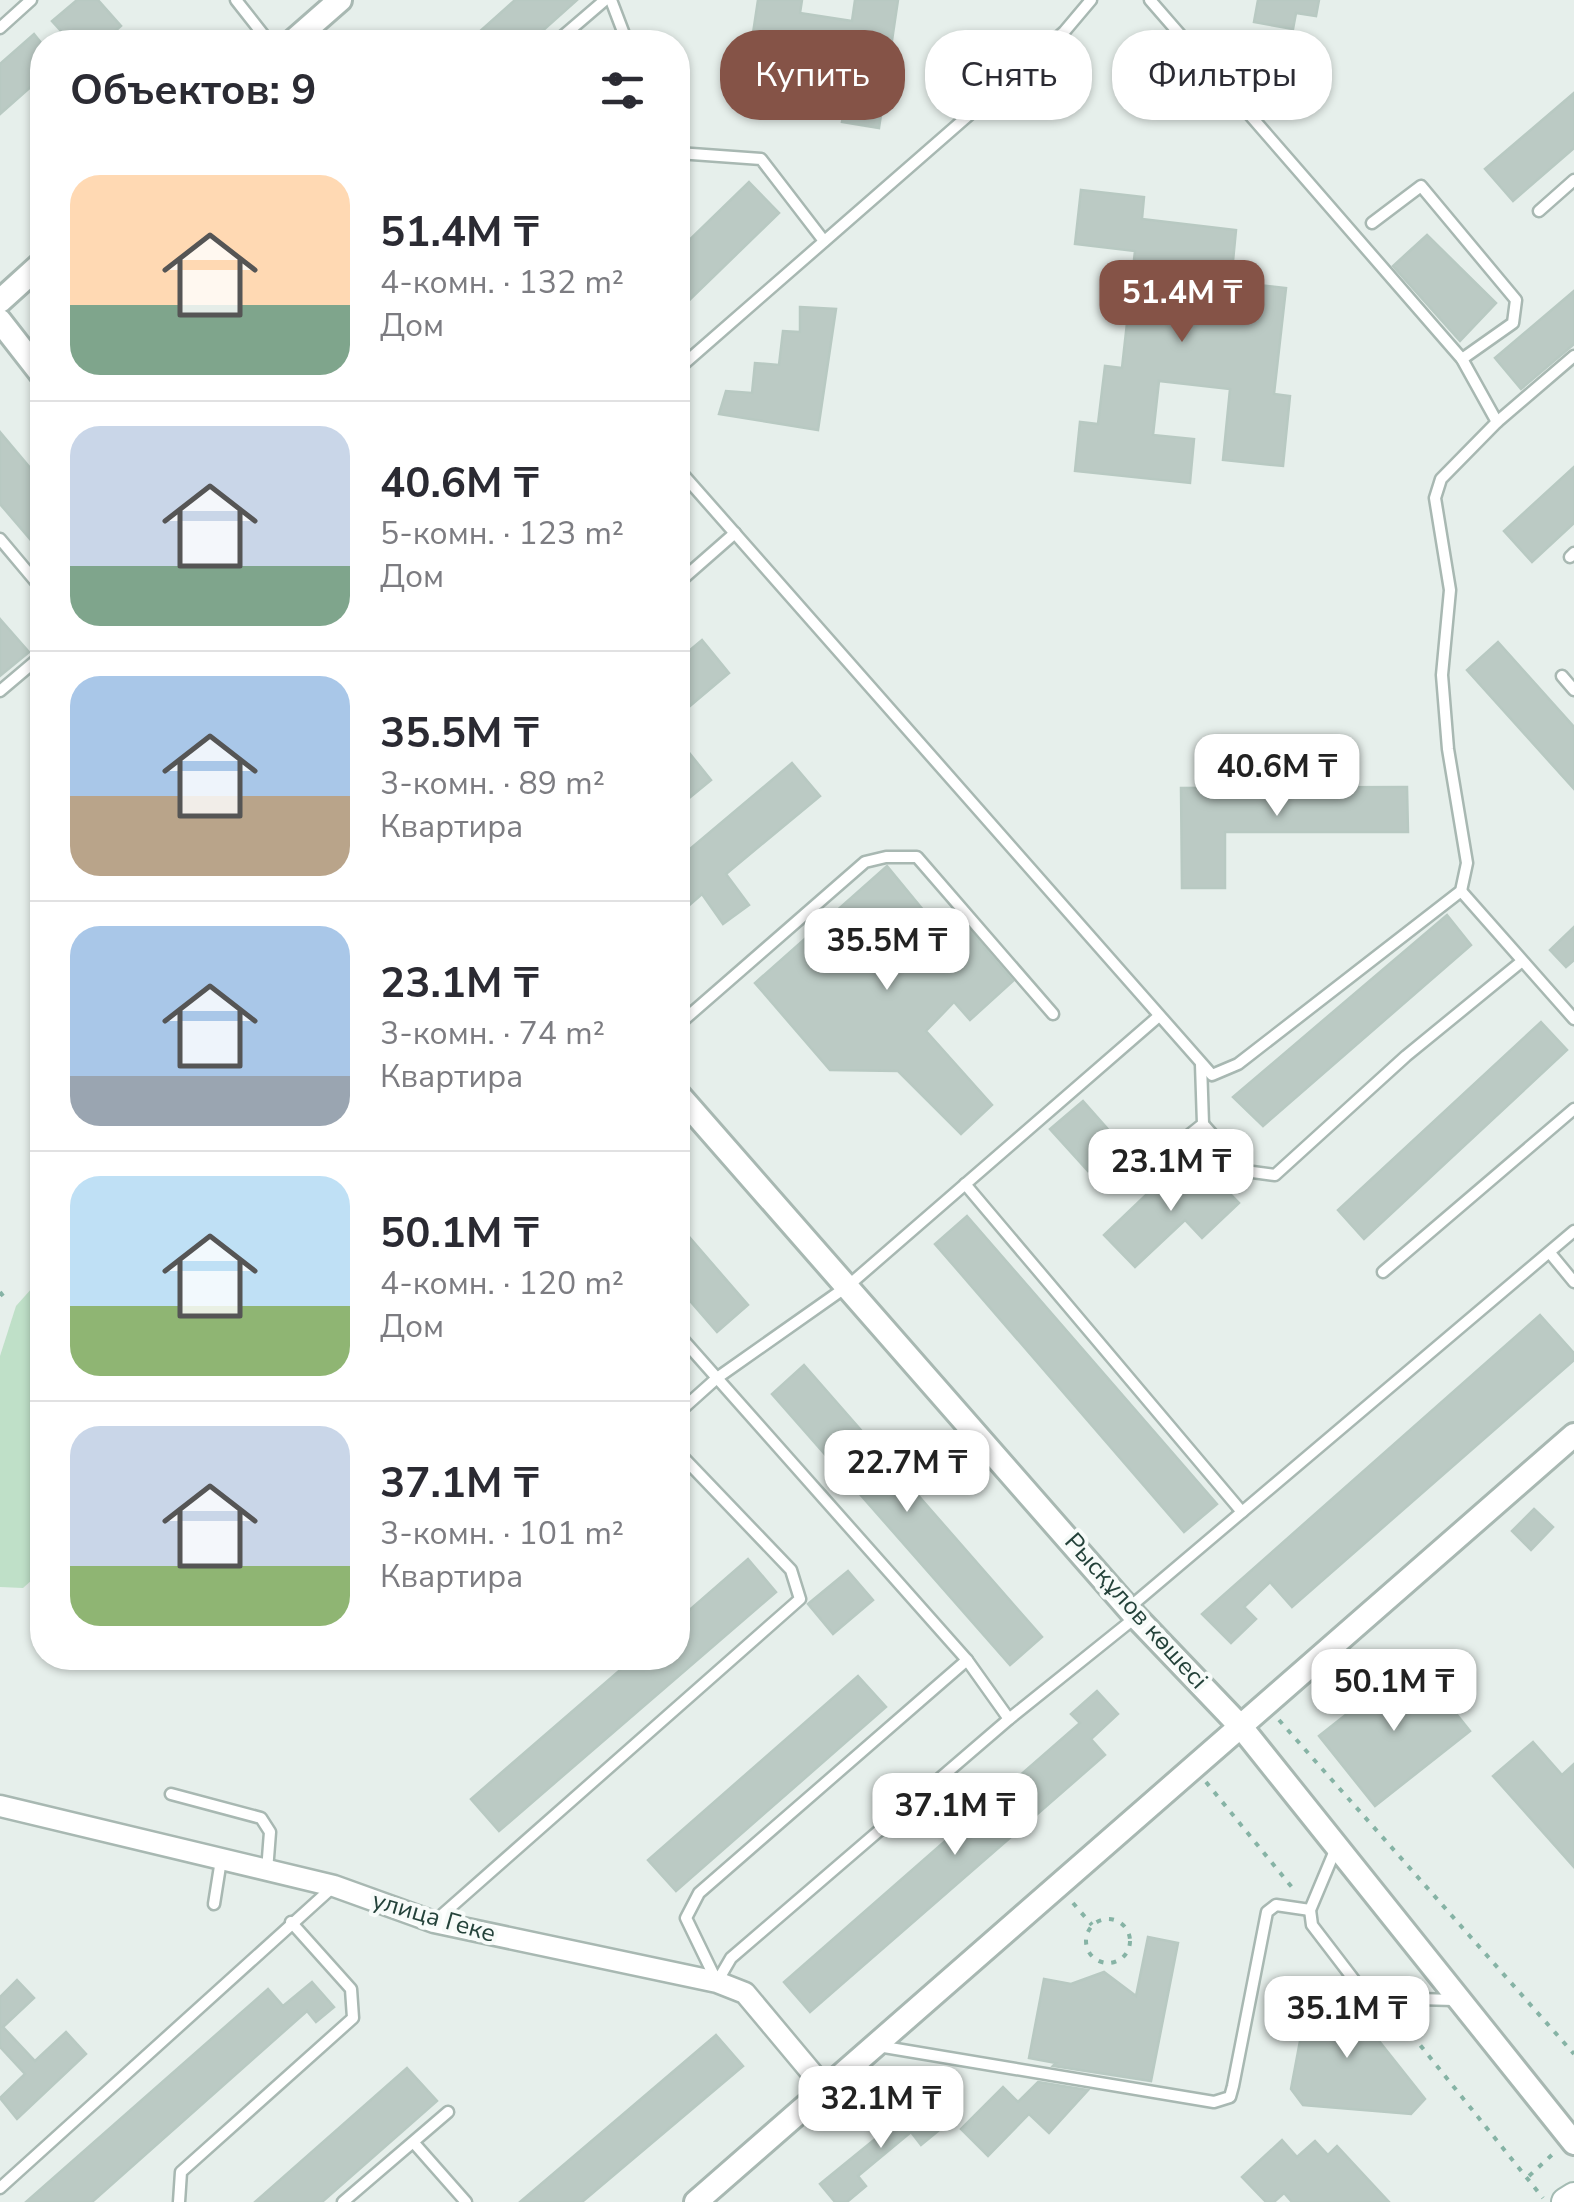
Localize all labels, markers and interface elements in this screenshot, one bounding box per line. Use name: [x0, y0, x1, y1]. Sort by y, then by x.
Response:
chip: Купить: [720, 30, 905, 120]
chip: Снять: [925, 30, 1092, 120]
chip: Фильтры: [1112, 30, 1332, 120]
text: Объектов: 9: [70, 62, 316, 119]
icon: filters: [595, 63, 650, 118]
text: 51.4M ₸: [380, 204, 539, 261]
icon: home: [150, 215, 270, 335]
pin: 51.4M ₸: [1090, 260, 1274, 345]
text: 4-комн. · 132 m²: [380, 261, 624, 304]
text: 51.4M ₸: [1121, 271, 1243, 314]
text: Дом: [380, 304, 444, 347]
text: 40.6M ₸: [380, 455, 539, 512]
icon: home: [150, 466, 270, 586]
text: 5-комн. · 123 m²: [380, 512, 624, 555]
text: Дом: [380, 555, 444, 598]
text: 35.5M ₸: [380, 705, 539, 762]
icon: home: [150, 716, 270, 836]
pin: 40.6M ₸: [1185, 734, 1369, 819]
text: 40.6M ₸: [1216, 745, 1338, 788]
text: 3-комн. · 89 m²: [380, 762, 605, 805]
text: Квартира: [380, 805, 523, 848]
pin: 35.5M ₸: [795, 908, 979, 993]
text: 35.5M ₸: [826, 919, 948, 962]
text: 23.1M ₸: [380, 955, 539, 1012]
icon: home: [150, 966, 270, 1086]
text: 3-комн. · 74 m²: [380, 1012, 605, 1055]
text: Квартира: [380, 1055, 523, 1098]
pin: 23.1M ₸: [1079, 1129, 1263, 1214]
text: 23.1M ₸: [1110, 1140, 1232, 1183]
text: 50.1M ₸: [380, 1205, 539, 1262]
icon: home: [150, 1216, 270, 1336]
text: 4-комн. · 120 m²: [380, 1262, 624, 1305]
text: Дом: [380, 1305, 444, 1348]
pin: 22.7M ₸: [815, 1430, 999, 1515]
text: 22.7M ₸: [846, 1441, 968, 1484]
text: 37.1M ₸: [380, 1455, 539, 1512]
icon: home: [150, 1466, 270, 1586]
text: 3-комн. · 101 m²: [380, 1512, 624, 1555]
street label: Рысқұлов көшесі: [1057, 1526, 1215, 1696]
text: Квартира: [380, 1555, 523, 1598]
pin: 50.1M ₸: [1302, 1649, 1486, 1734]
text: 50.1M ₸: [1333, 1660, 1455, 1703]
pin: 37.1M ₸: [863, 1773, 1047, 1858]
text: 37.1M ₸: [894, 1784, 1016, 1827]
street label: улица Геке: [368, 1883, 500, 1951]
pin: 35.1M ₸: [1255, 1976, 1439, 2061]
text: 35.1M ₸: [1286, 1987, 1408, 2030]
pin: 32.1M ₸: [789, 2066, 973, 2151]
text: 32.1M ₸: [820, 2077, 942, 2120]

